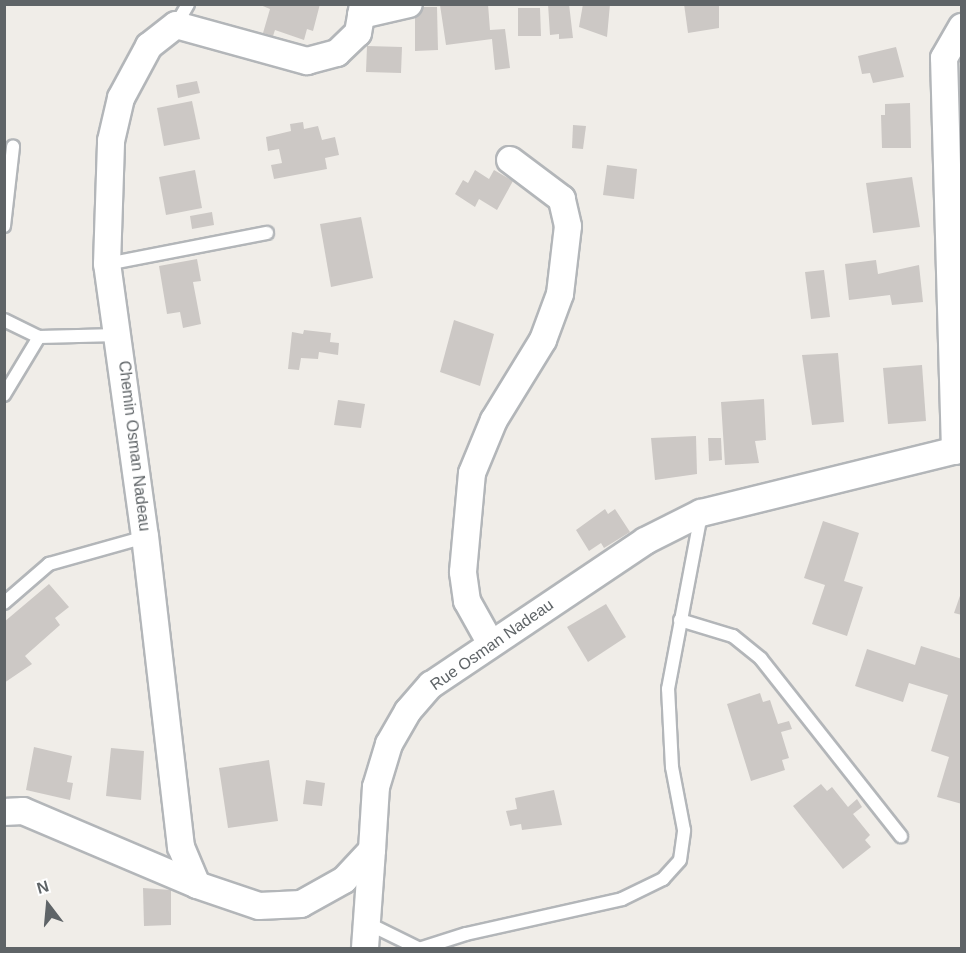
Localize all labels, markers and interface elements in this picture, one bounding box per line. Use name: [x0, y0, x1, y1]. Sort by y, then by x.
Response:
street label: Chemin Osman Nadeau: [114, 360, 154, 532]
street label: Rue Osman Nadeau: [427, 595, 557, 695]
north arrow: [18, 875, 78, 935]
text: N: [35, 877, 51, 897]

